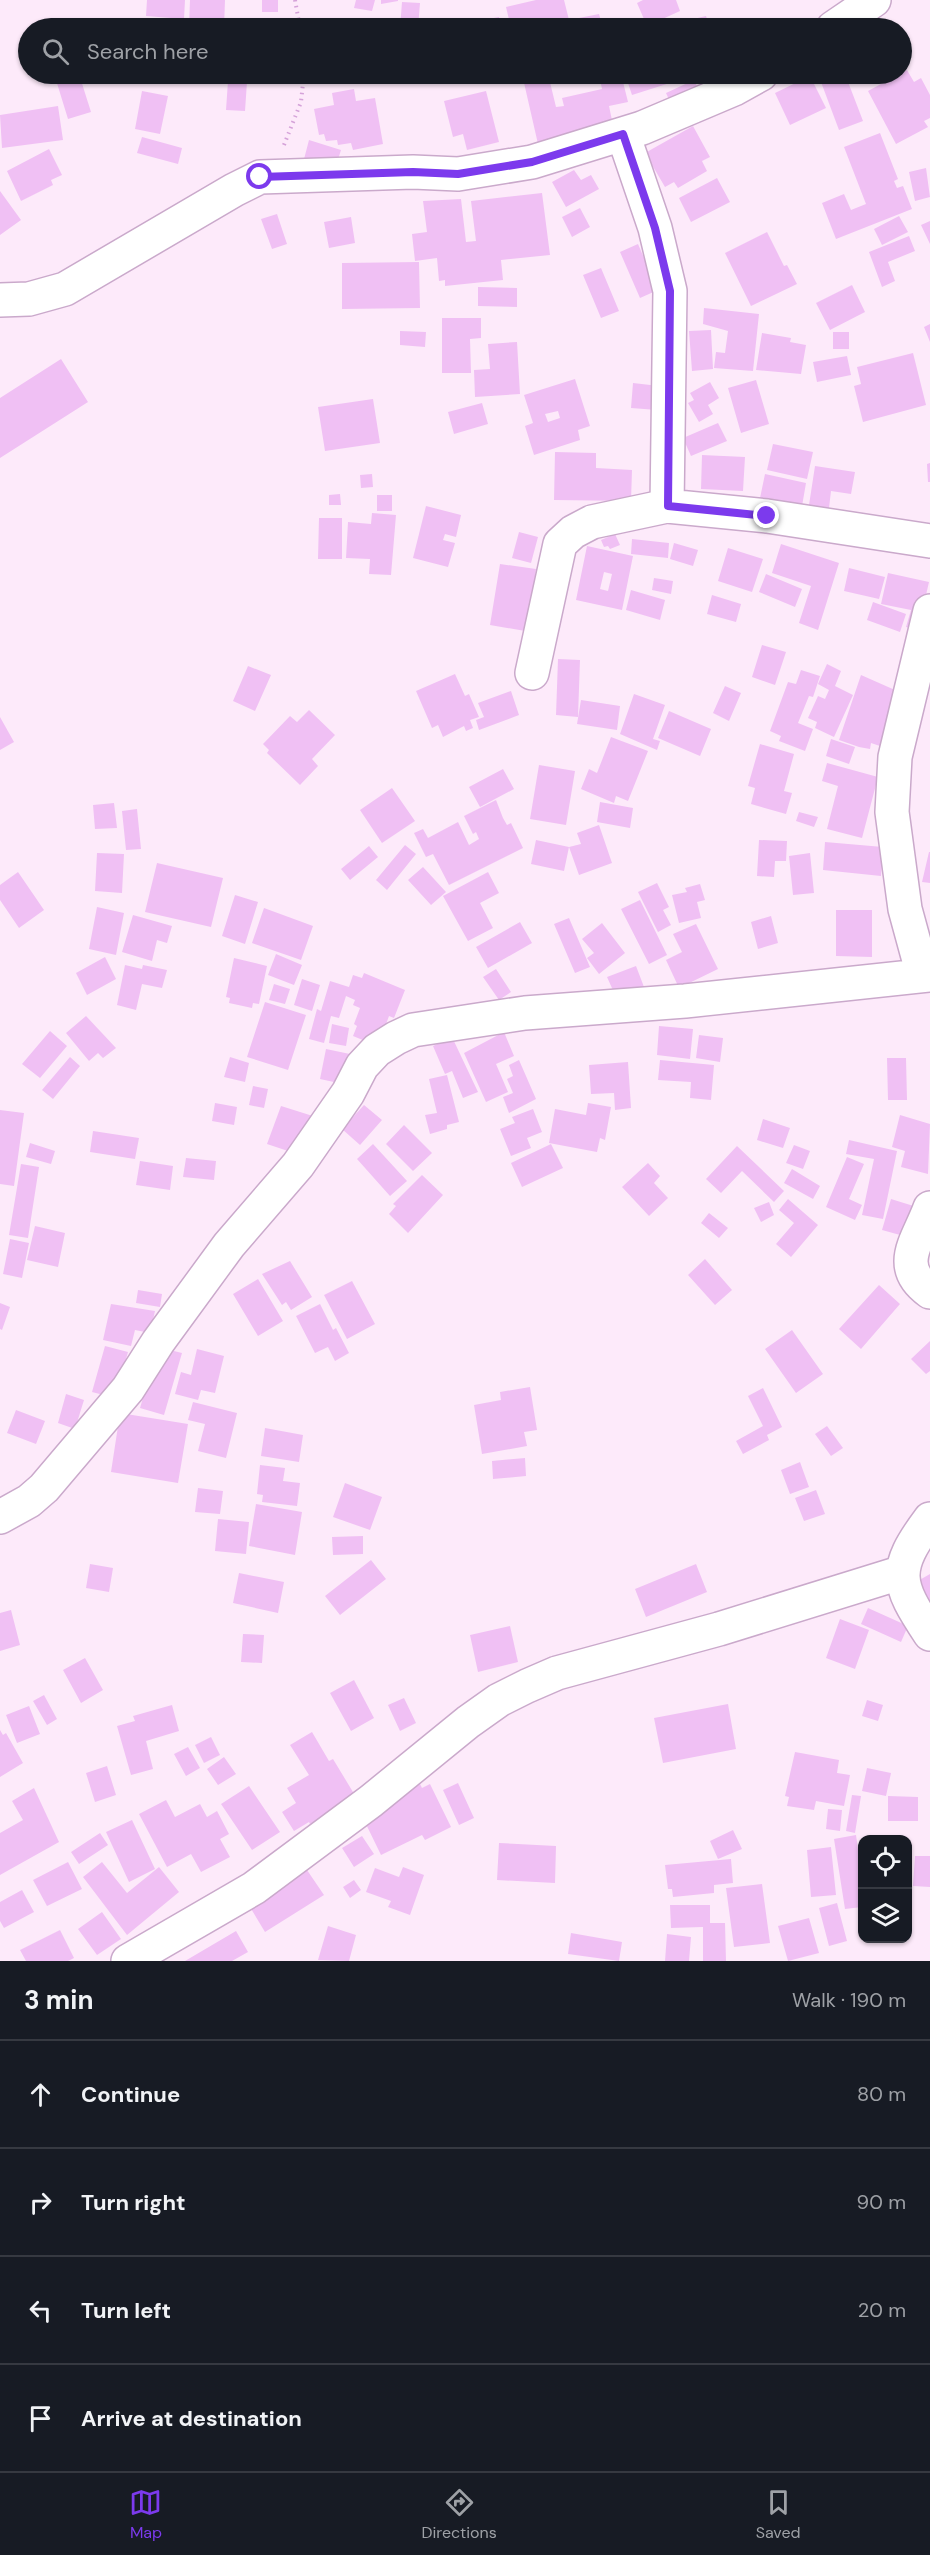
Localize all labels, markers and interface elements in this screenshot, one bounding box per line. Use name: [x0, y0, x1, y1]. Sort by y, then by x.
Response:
search box: [18, 18, 912, 84]
icon: search: [39, 35, 72, 68]
text: Search here: [87, 37, 208, 66]
route start: [246, 163, 272, 189]
route end: [753, 502, 779, 528]
map controls: [858, 1835, 912, 1943]
button: locate: [858, 1835, 912, 1889]
button: layers: [858, 1889, 912, 1943]
text: 3 min: [24, 1983, 93, 2017]
text: Walk · 190 m: [792, 1987, 906, 2013]
icon: ahead: [24, 2078, 57, 2111]
text: Continue: [81, 2080, 180, 2109]
text: 80 m: [857, 2081, 906, 2107]
icon: right: [24, 2186, 57, 2219]
text: Turn right: [81, 2188, 186, 2217]
text: 90 m: [857, 2189, 906, 2215]
icon: left: [24, 2294, 57, 2327]
text: Turn left: [81, 2296, 171, 2325]
text: 20 m: [858, 2297, 906, 2323]
icon: arrive: [24, 2402, 57, 2435]
text: Arrive at destination: [81, 2404, 302, 2433]
tab: Map: [129, 2486, 162, 2543]
tab: Directions: [421, 2486, 497, 2543]
tab: Saved: [756, 2486, 801, 2543]

